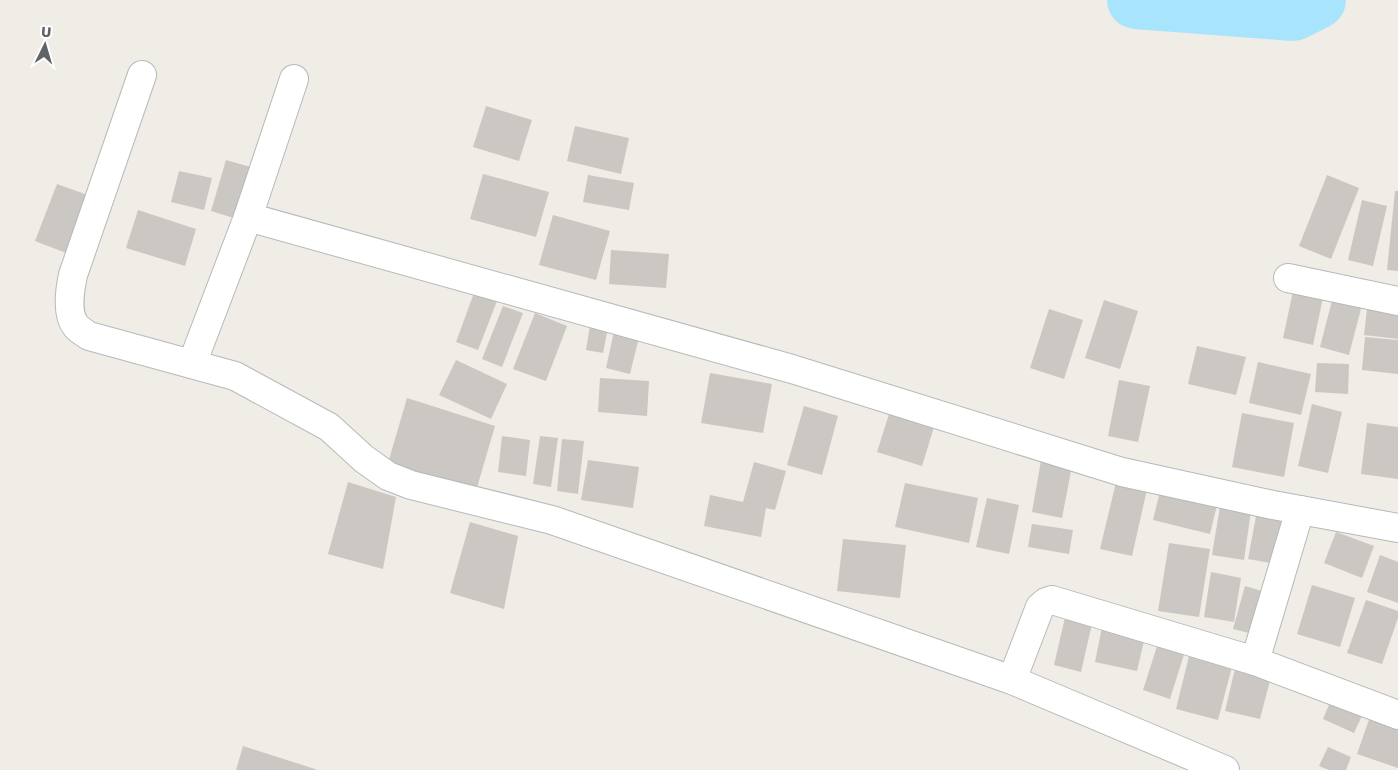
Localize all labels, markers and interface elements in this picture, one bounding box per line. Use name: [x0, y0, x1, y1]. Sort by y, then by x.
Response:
north arrow: [20, 20, 70, 70]
text: U: [40, 24, 52, 41]

